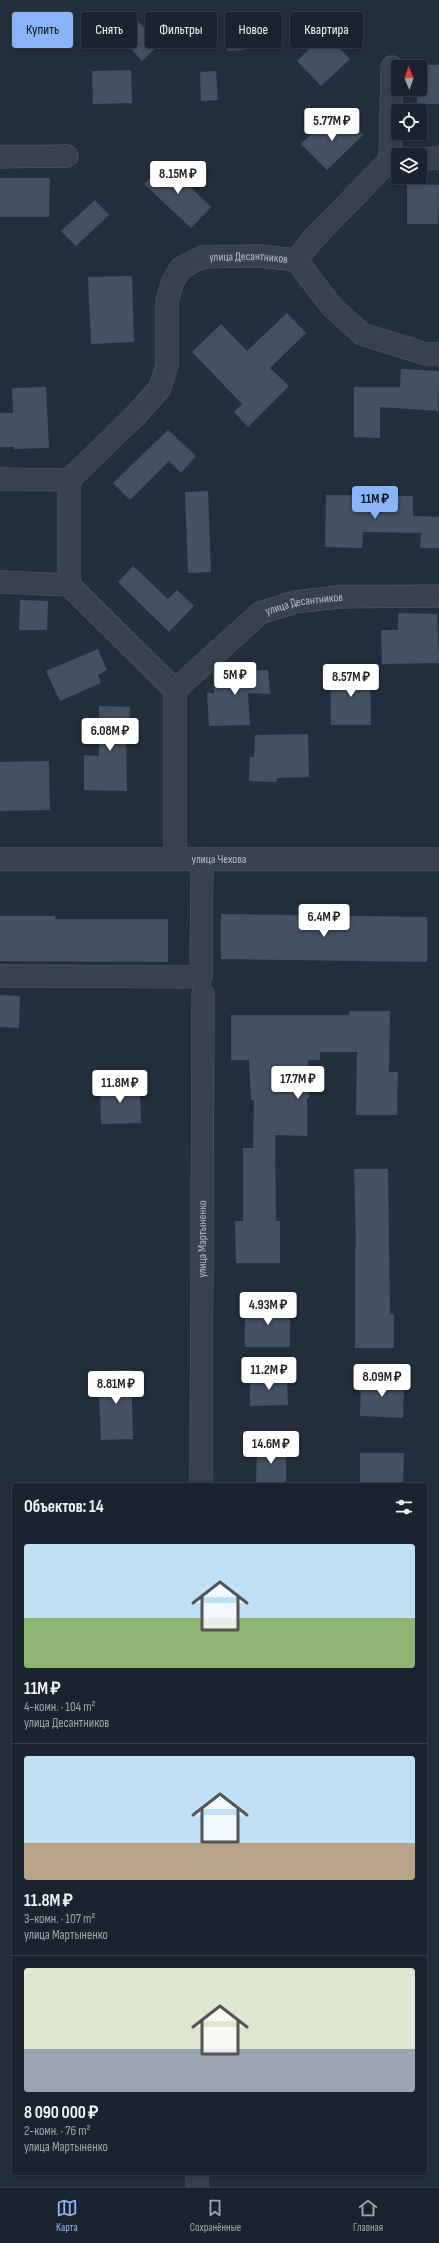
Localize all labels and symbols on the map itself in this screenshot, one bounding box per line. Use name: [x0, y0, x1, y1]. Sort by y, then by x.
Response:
north arrow: [391, 60, 427, 96]
pin: 5.77M ₽: [295, 108, 369, 142]
pin: 8.15M ₽: [141, 161, 215, 195]
street label: улица Десантников: [209, 249, 289, 267]
pin: 11M ₽: [347, 486, 403, 520]
street label: улица Десантников: [263, 589, 343, 618]
pin: 5M ₽: [211, 662, 259, 696]
pin: 8.57M ₽: [314, 664, 388, 698]
pin: 6.08M ₽: [73, 718, 147, 752]
street label: улица Чехова: [192, 852, 247, 867]
pin: 6.4M ₽: [291, 904, 357, 938]
pin: 17.7M ₽: [261, 1066, 335, 1100]
pin: 11.8M ₽: [83, 1070, 157, 1104]
street label: улица Мартыненко: [194, 1200, 210, 1278]
pin: 4.93M ₽: [231, 1292, 305, 1326]
pin: 11.2M ₽: [232, 1357, 306, 1391]
pin: 8.09M ₽: [345, 1364, 419, 1398]
pin: 8.81M ₽: [79, 1371, 153, 1405]
pin: 14.6M ₽: [234, 1431, 308, 1465]

